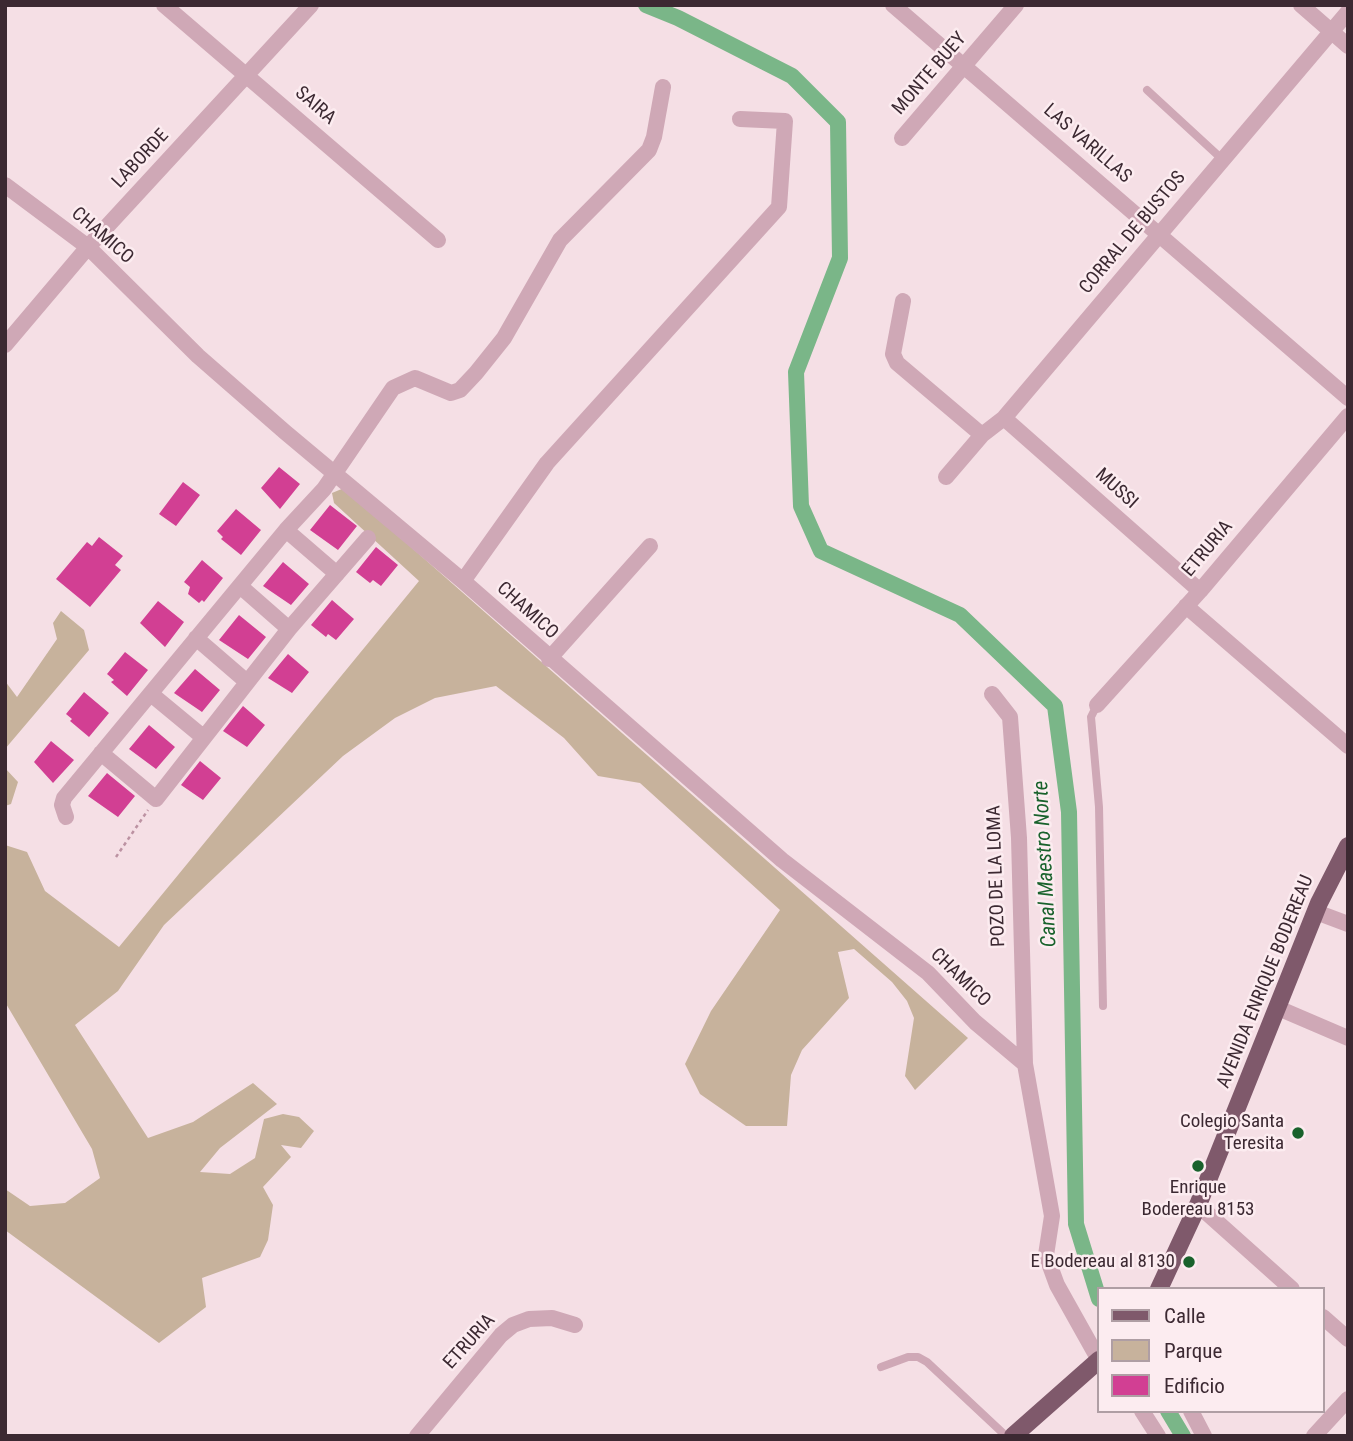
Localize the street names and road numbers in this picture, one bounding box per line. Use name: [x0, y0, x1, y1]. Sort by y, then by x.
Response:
street label: MONTE BUEY: [888, 28, 972, 120]
street label: SAIRA: [290, 82, 340, 130]
street label: LAS VARILLAS: [1038, 100, 1136, 188]
street label: LABORDE: [108, 125, 174, 193]
street label: CORRAL DE BUSTOS: [1075, 167, 1191, 299]
street label: CHAMICO: [66, 203, 138, 269]
street label: MUSSI: [1090, 464, 1142, 514]
street label: ETRURIA: [1178, 516, 1238, 582]
street label: CHAMICO: [492, 577, 562, 645]
street label: POZO DE LA LOMA: [983, 805, 1011, 947]
street label: AVENIDA ENRIQUE BODEREAU: [1213, 872, 1319, 1092]
street label: CHAMICO: [925, 944, 995, 1012]
street label: ETRURIA: [439, 1310, 501, 1374]

